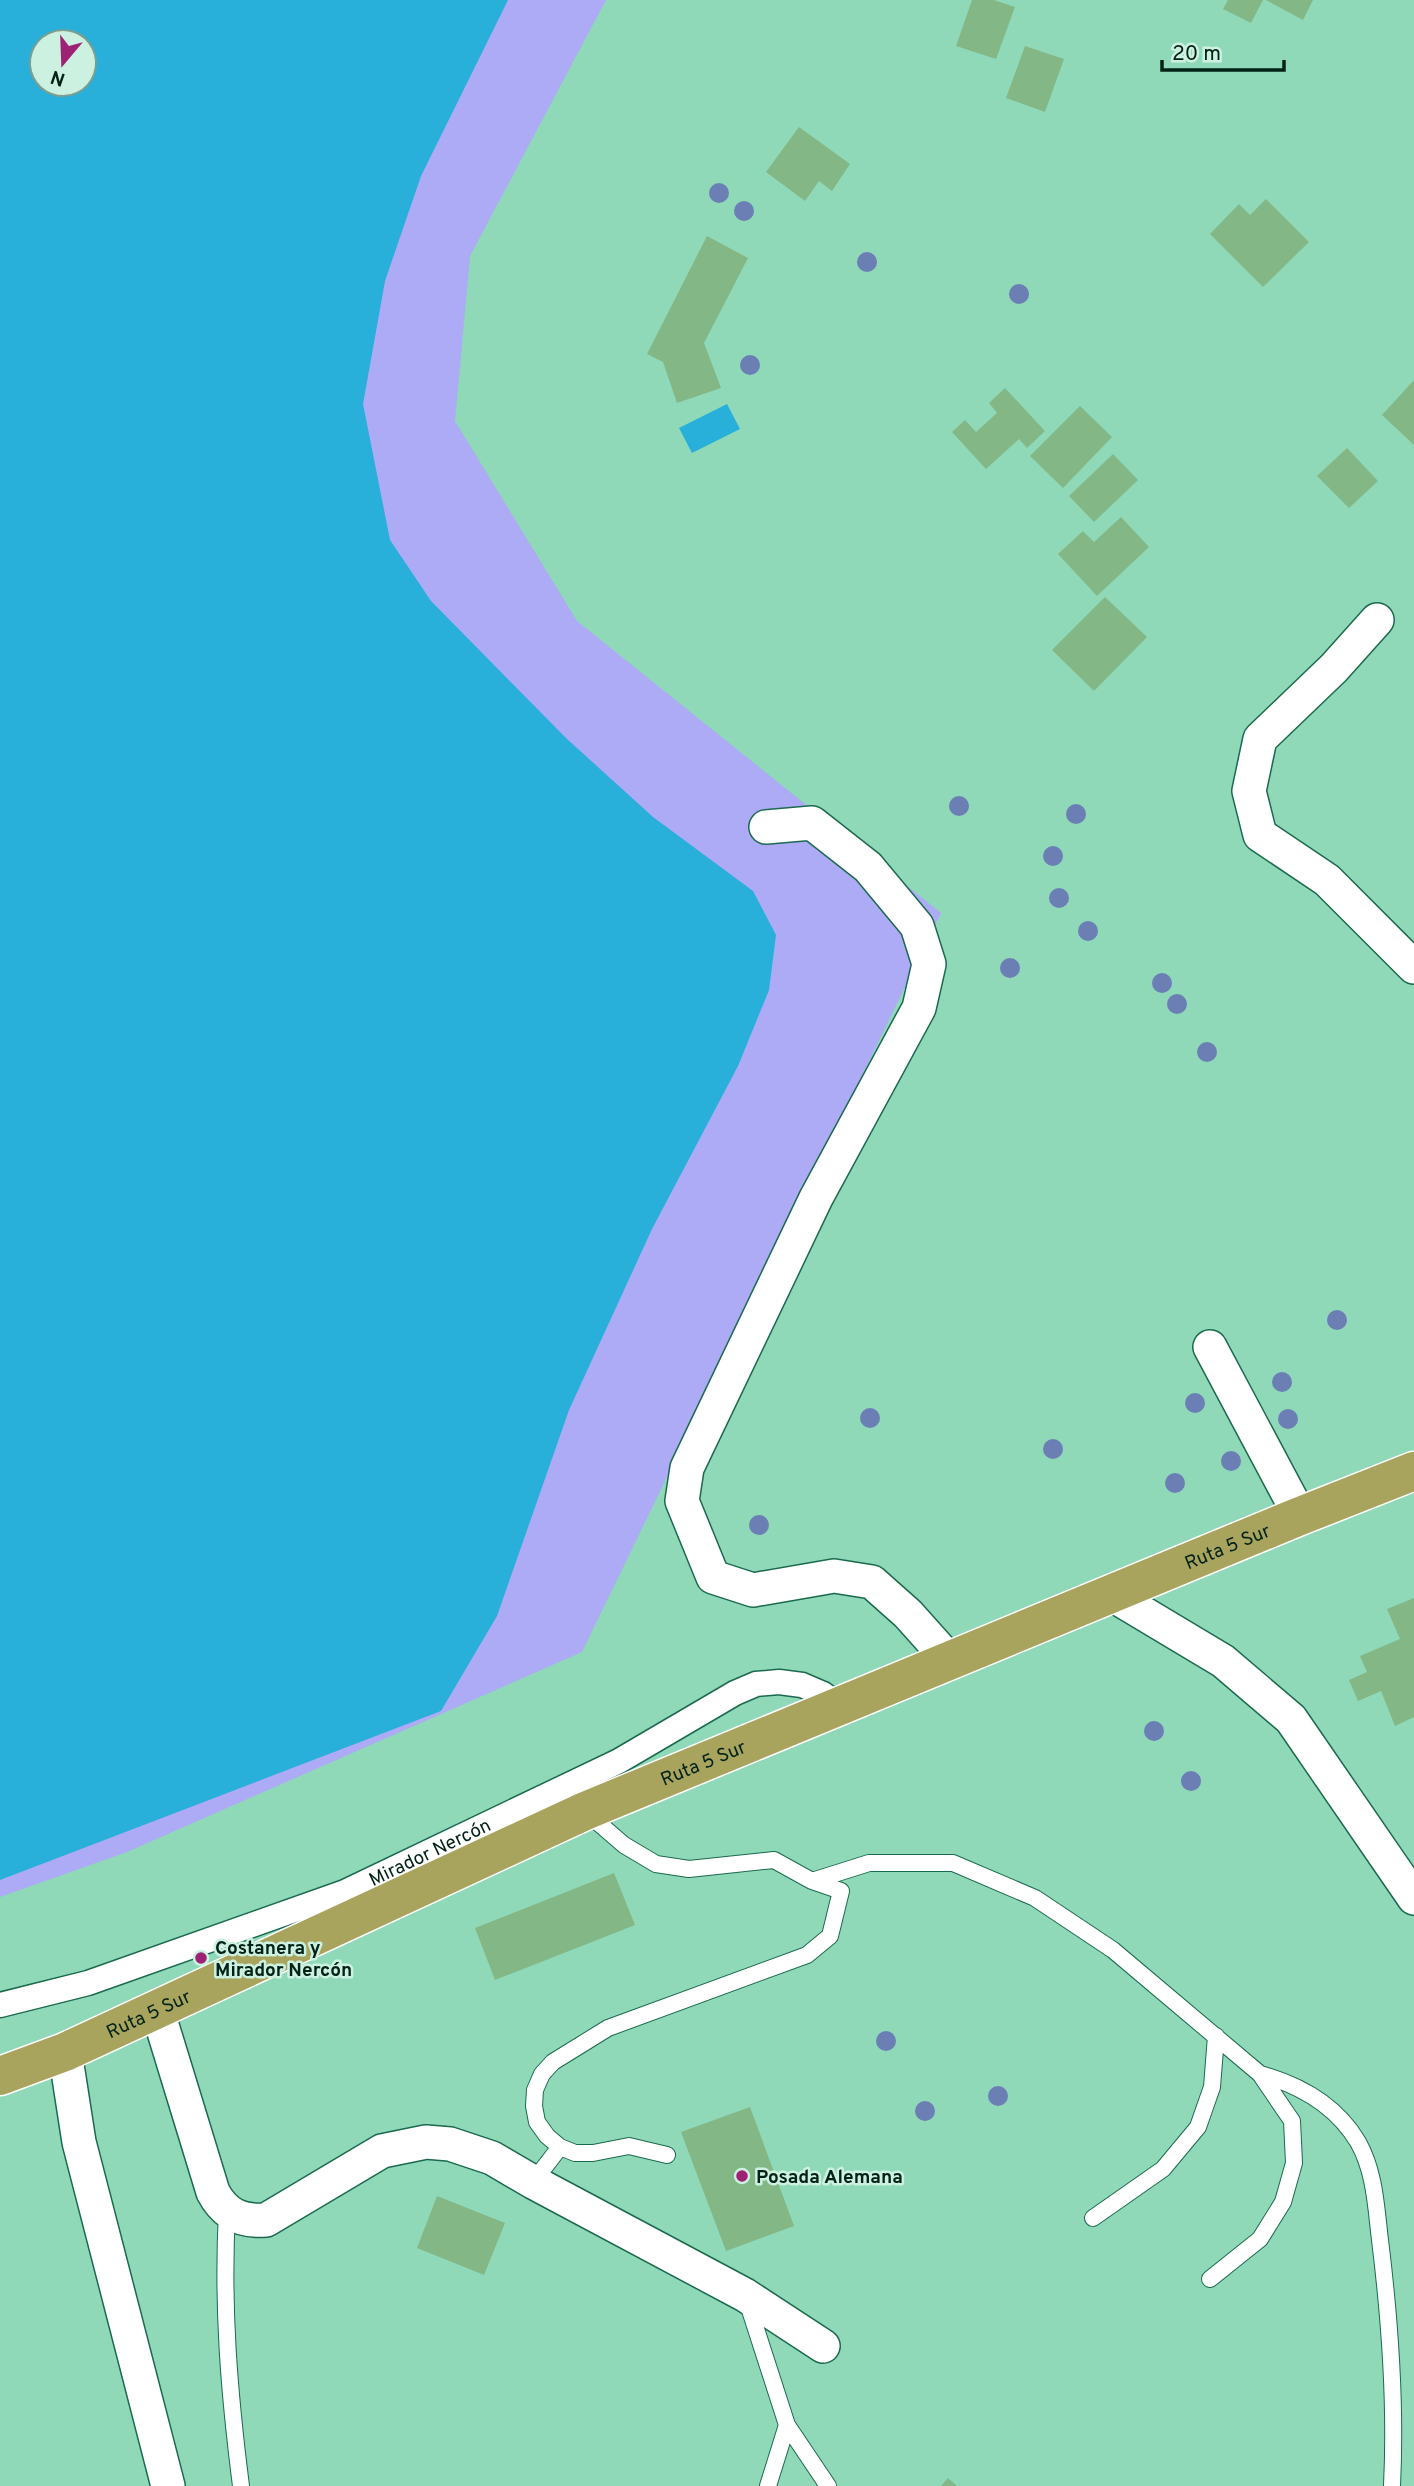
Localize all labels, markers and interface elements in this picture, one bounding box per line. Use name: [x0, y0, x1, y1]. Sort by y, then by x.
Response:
north arrow: [28, 28, 98, 98]
scale bar: [1162, 28, 1284, 72]
text: 20 m: [1172, 41, 1221, 68]
text: N: [48, 64, 68, 91]
street label: Ruta 5 Sur: [1181, 1519, 1275, 1576]
street label: Ruta 5 Sur: [657, 1736, 751, 1793]
street label: Mirador Nercón: [366, 1814, 495, 1893]
place label: Costanera y Mirador Nercón: [215, 1937, 352, 1983]
marker: Costanera y Mirador Nercón: [193, 1950, 209, 1966]
street label: Ruta 5 Sur: [103, 1985, 196, 2045]
place label: Posada Alemana: [756, 2166, 903, 2190]
marker: Posada Alemana: [734, 2168, 750, 2184]

